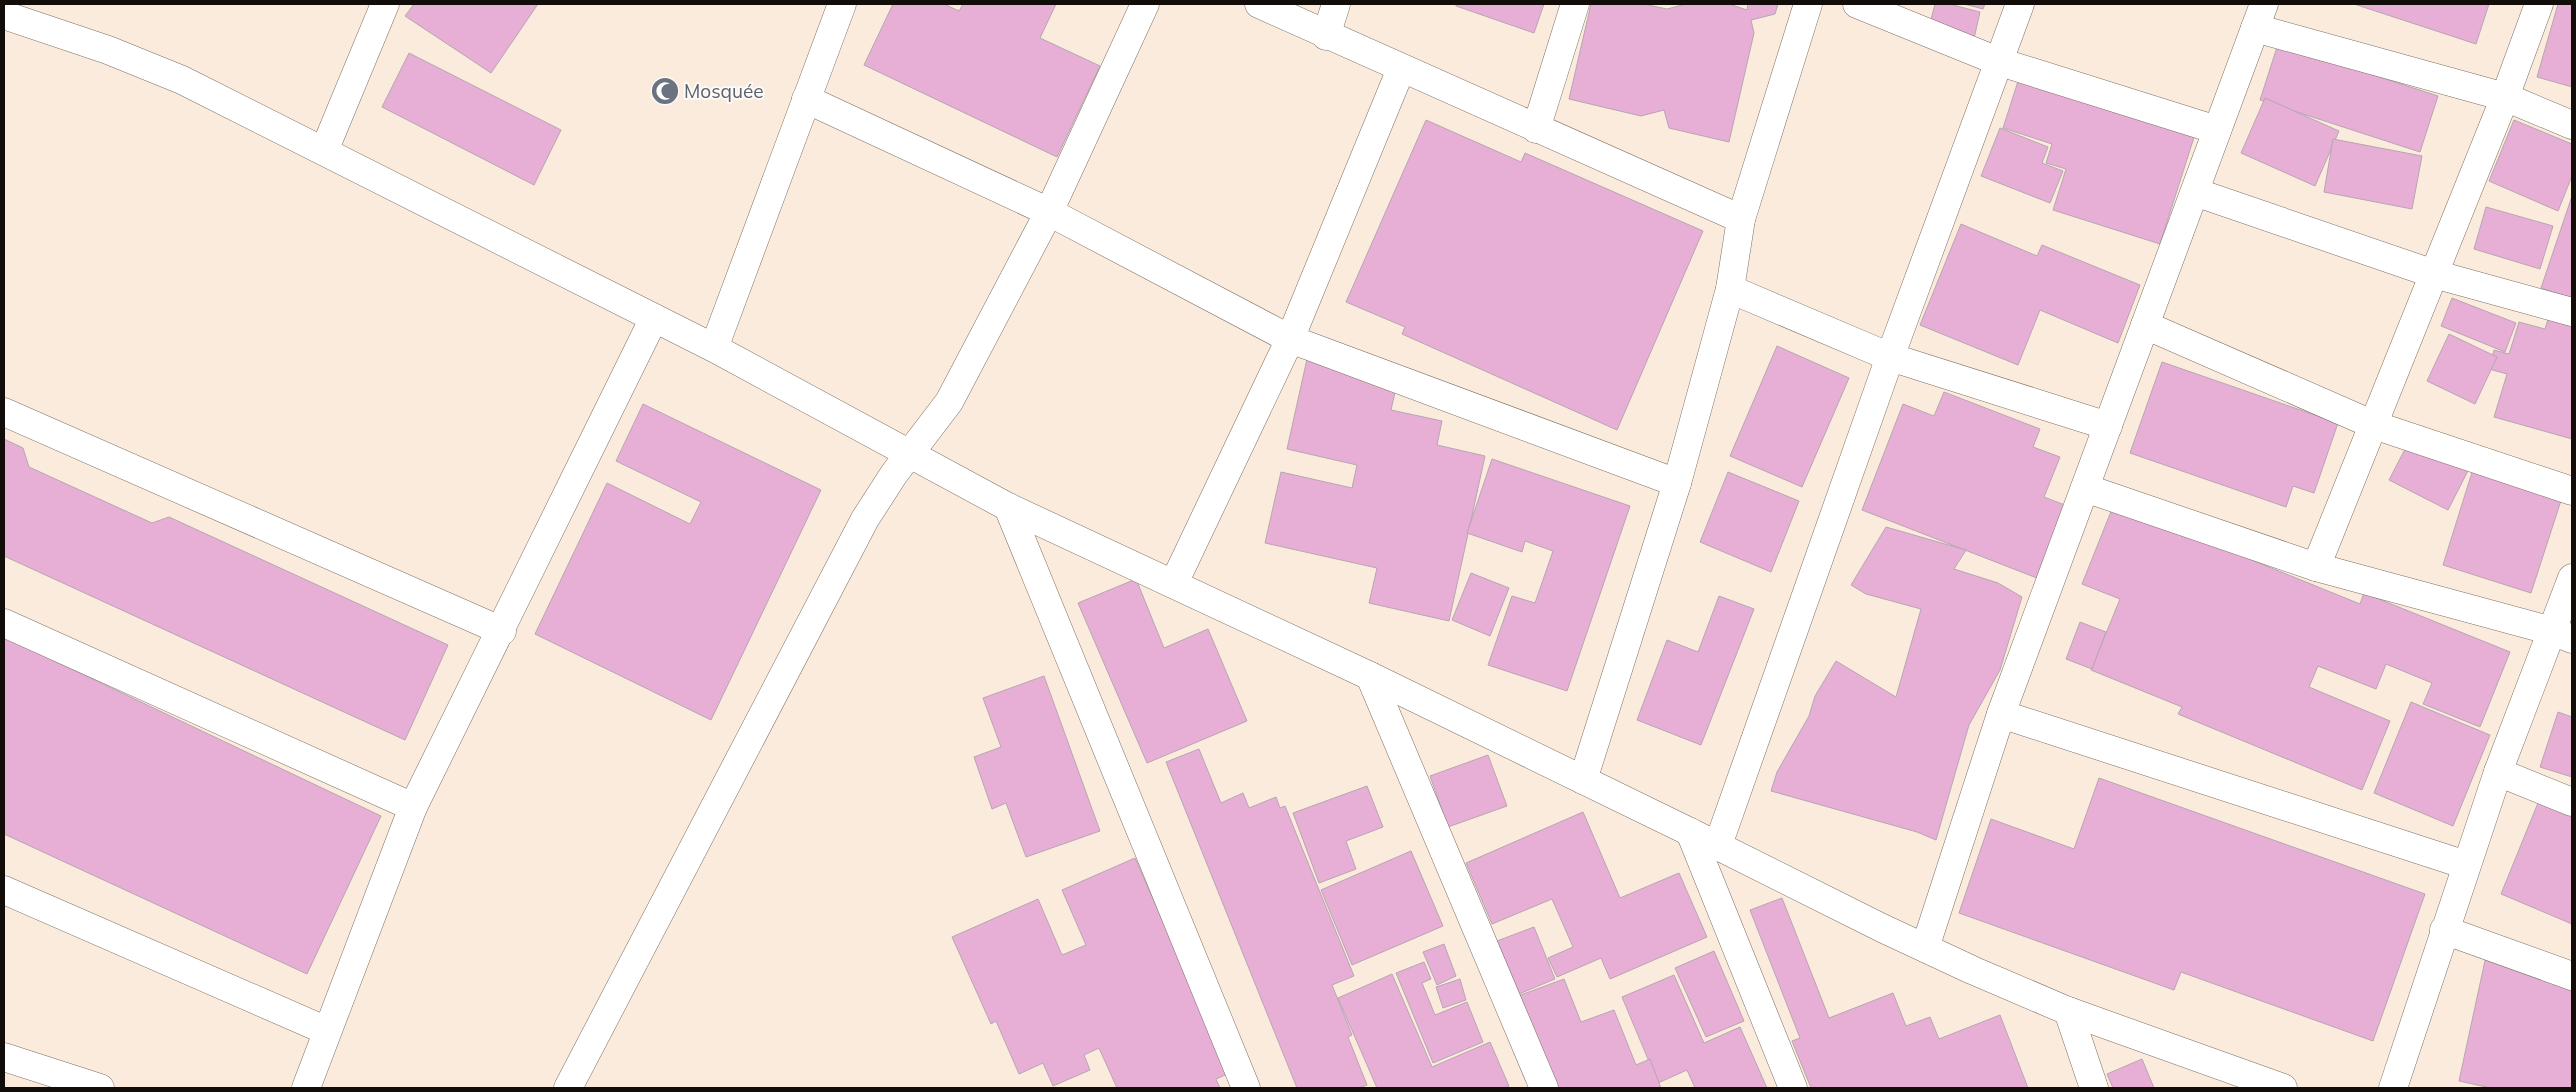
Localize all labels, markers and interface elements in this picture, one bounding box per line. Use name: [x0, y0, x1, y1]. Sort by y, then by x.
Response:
mosque icon: Mosquée: [650, 76, 680, 106]
place label: Mosquée: [684, 79, 764, 103]

